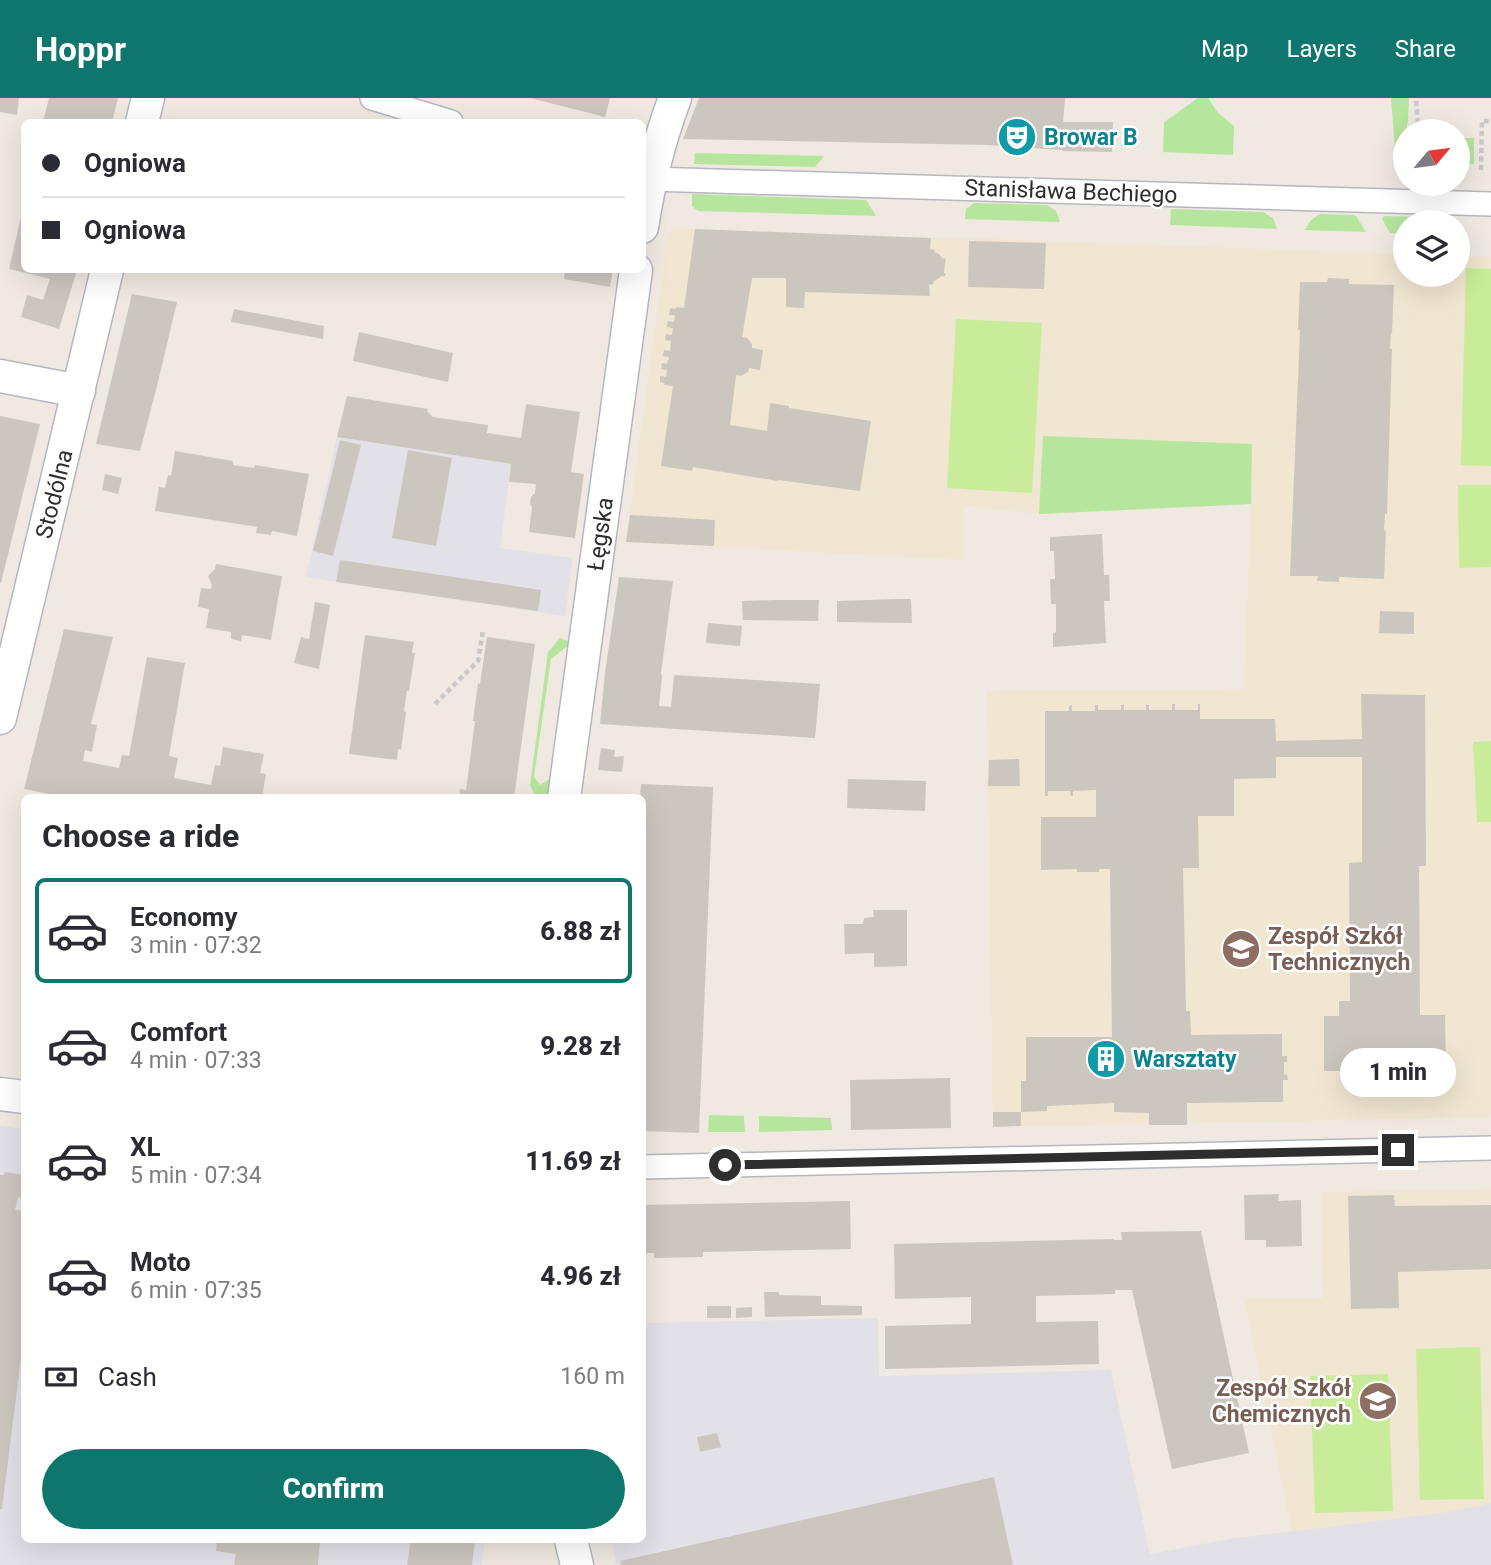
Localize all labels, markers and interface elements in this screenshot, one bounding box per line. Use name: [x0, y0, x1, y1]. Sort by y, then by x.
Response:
text: Hoppr: [35, 30, 126, 69]
text: Map: [1201, 35, 1249, 63]
text: Layers: [1287, 35, 1357, 63]
text: Share: [1395, 35, 1456, 63]
theatre icon: Browar B: [996, 116, 1038, 158]
north arrow: [1393, 119, 1470, 196]
map controls: [1393, 119, 1470, 287]
place label: Browar B: [1044, 124, 1138, 151]
text: Ogniowa: [84, 148, 186, 178]
street label: Stanisława Bechiego: [964, 174, 1178, 209]
button: layers: [1393, 210, 1470, 287]
text: Ogniowa: [84, 215, 186, 245]
street label: Stodólna: [30, 447, 79, 542]
street label: Łęgska: [582, 496, 619, 572]
text: Choose a ride: [42, 817, 239, 855]
icon: car: [46, 899, 109, 962]
text: Economy: [130, 902, 237, 932]
text: 6.88 zł: [540, 916, 621, 946]
place label: Zespół Szkół Technicznych: [1268, 923, 1410, 976]
school or university icon: Zespół Szkół Technicznych: [1220, 928, 1262, 970]
text: 3 min · 07:32: [130, 932, 262, 959]
icon: car: [46, 1014, 109, 1077]
text: Comfort: [130, 1017, 227, 1047]
text: 9.28 zł: [540, 1031, 621, 1061]
building icon: Warsztaty: [1085, 1038, 1127, 1080]
place label: Warsztaty: [1133, 1046, 1237, 1073]
text: 4 min · 07:33: [130, 1047, 262, 1074]
callout: 1 min: [1340, 1048, 1456, 1098]
text: 1 min: [1369, 1059, 1427, 1086]
icon: car: [46, 1129, 109, 1192]
text: XL: [130, 1132, 161, 1162]
route end: [1382, 1134, 1414, 1166]
text: 11.69 zł: [525, 1146, 621, 1176]
route start: [709, 1149, 741, 1181]
text: 5 min · 07:34: [130, 1162, 262, 1189]
icon: car: [46, 1244, 109, 1307]
text: Moto: [130, 1247, 191, 1277]
text: 4.96 zł: [540, 1261, 621, 1291]
text: 6 min · 07:35: [130, 1277, 262, 1304]
icon: cash: [42, 1358, 80, 1396]
text: Cash: [98, 1362, 157, 1392]
text: 160 m: [560, 1363, 625, 1390]
place label: Zespół Szkół Chemicznych: [1212, 1375, 1351, 1428]
school or university icon: Zespół Szkół Chemicznych: [1357, 1380, 1399, 1422]
button: Confirm: [42, 1449, 625, 1529]

